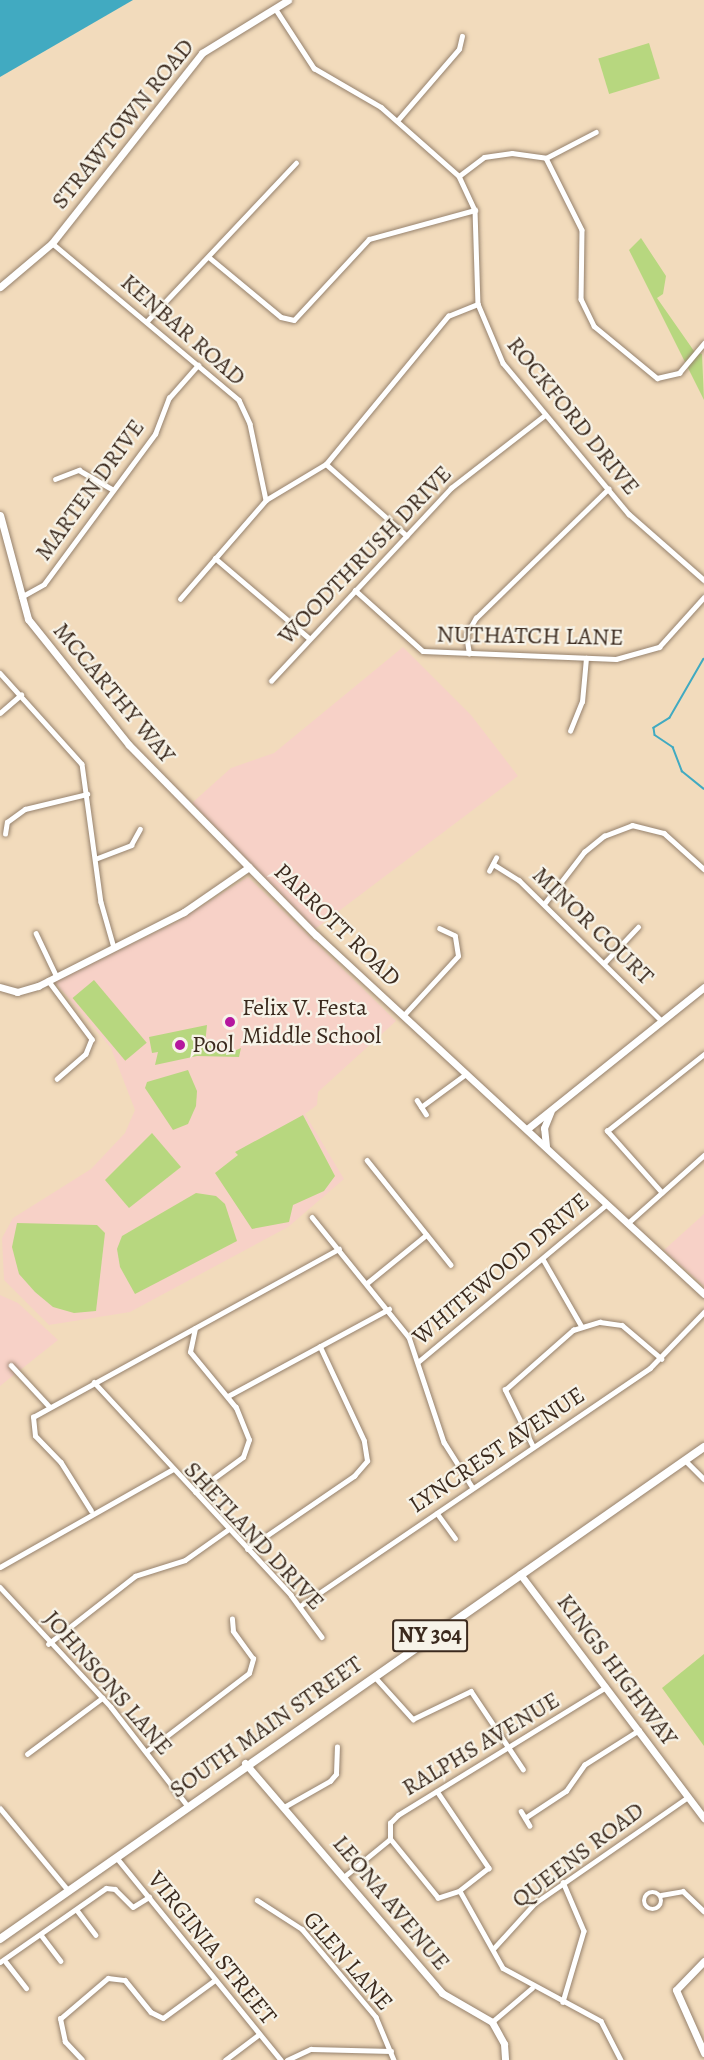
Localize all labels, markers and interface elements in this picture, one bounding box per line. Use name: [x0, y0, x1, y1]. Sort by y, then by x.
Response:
street label: STRAWTOWN ROAD: [46, 33, 200, 215]
street label: KENBAR ROAD: [115, 268, 251, 392]
street label: ROCKFORD DRIVE: [500, 331, 646, 501]
street label: MARTEN DRIVE: [29, 414, 151, 566]
street label: WOODTHRUSH DRIVE: [272, 459, 458, 651]
street label: MCCARTHY WAY: [47, 617, 181, 769]
street label: NUTHATCH LANE: [436, 620, 624, 652]
street label: PARROTT ROAD: [268, 857, 406, 993]
street label: MINOR COURT: [526, 861, 660, 991]
place label: Felix V. Festa Middle School: [242, 994, 381, 1050]
marker: Felix V. Festa Middle School: [223, 1015, 237, 1029]
place label: Pool: [192, 1031, 234, 1059]
marker: Pool: [173, 1038, 187, 1052]
street label: WHITEWOOD DRIVE: [407, 1187, 595, 1351]
street label: LYNCREST AVENUE: [404, 1381, 590, 1519]
street label: SHETLAND DRIVE: [178, 1456, 330, 1616]
street label: KINGS HIGHWAY: [551, 1588, 683, 1752]
street label: JOHNSONS LANE: [37, 1605, 179, 1761]
road number: NY 304: [391, 1617, 469, 1655]
street label: SOUTH MAIN STREET: [164, 1650, 368, 1804]
street label: RALPHS AVENUE: [397, 1686, 565, 1802]
street label: QUEENS ROAD: [506, 1796, 650, 1914]
street label: LEONA AVENUE: [326, 1830, 456, 1976]
street label: VIRGINIA STREET: [141, 1866, 283, 2030]
street label: GLEN LANE: [297, 1905, 399, 2017]

